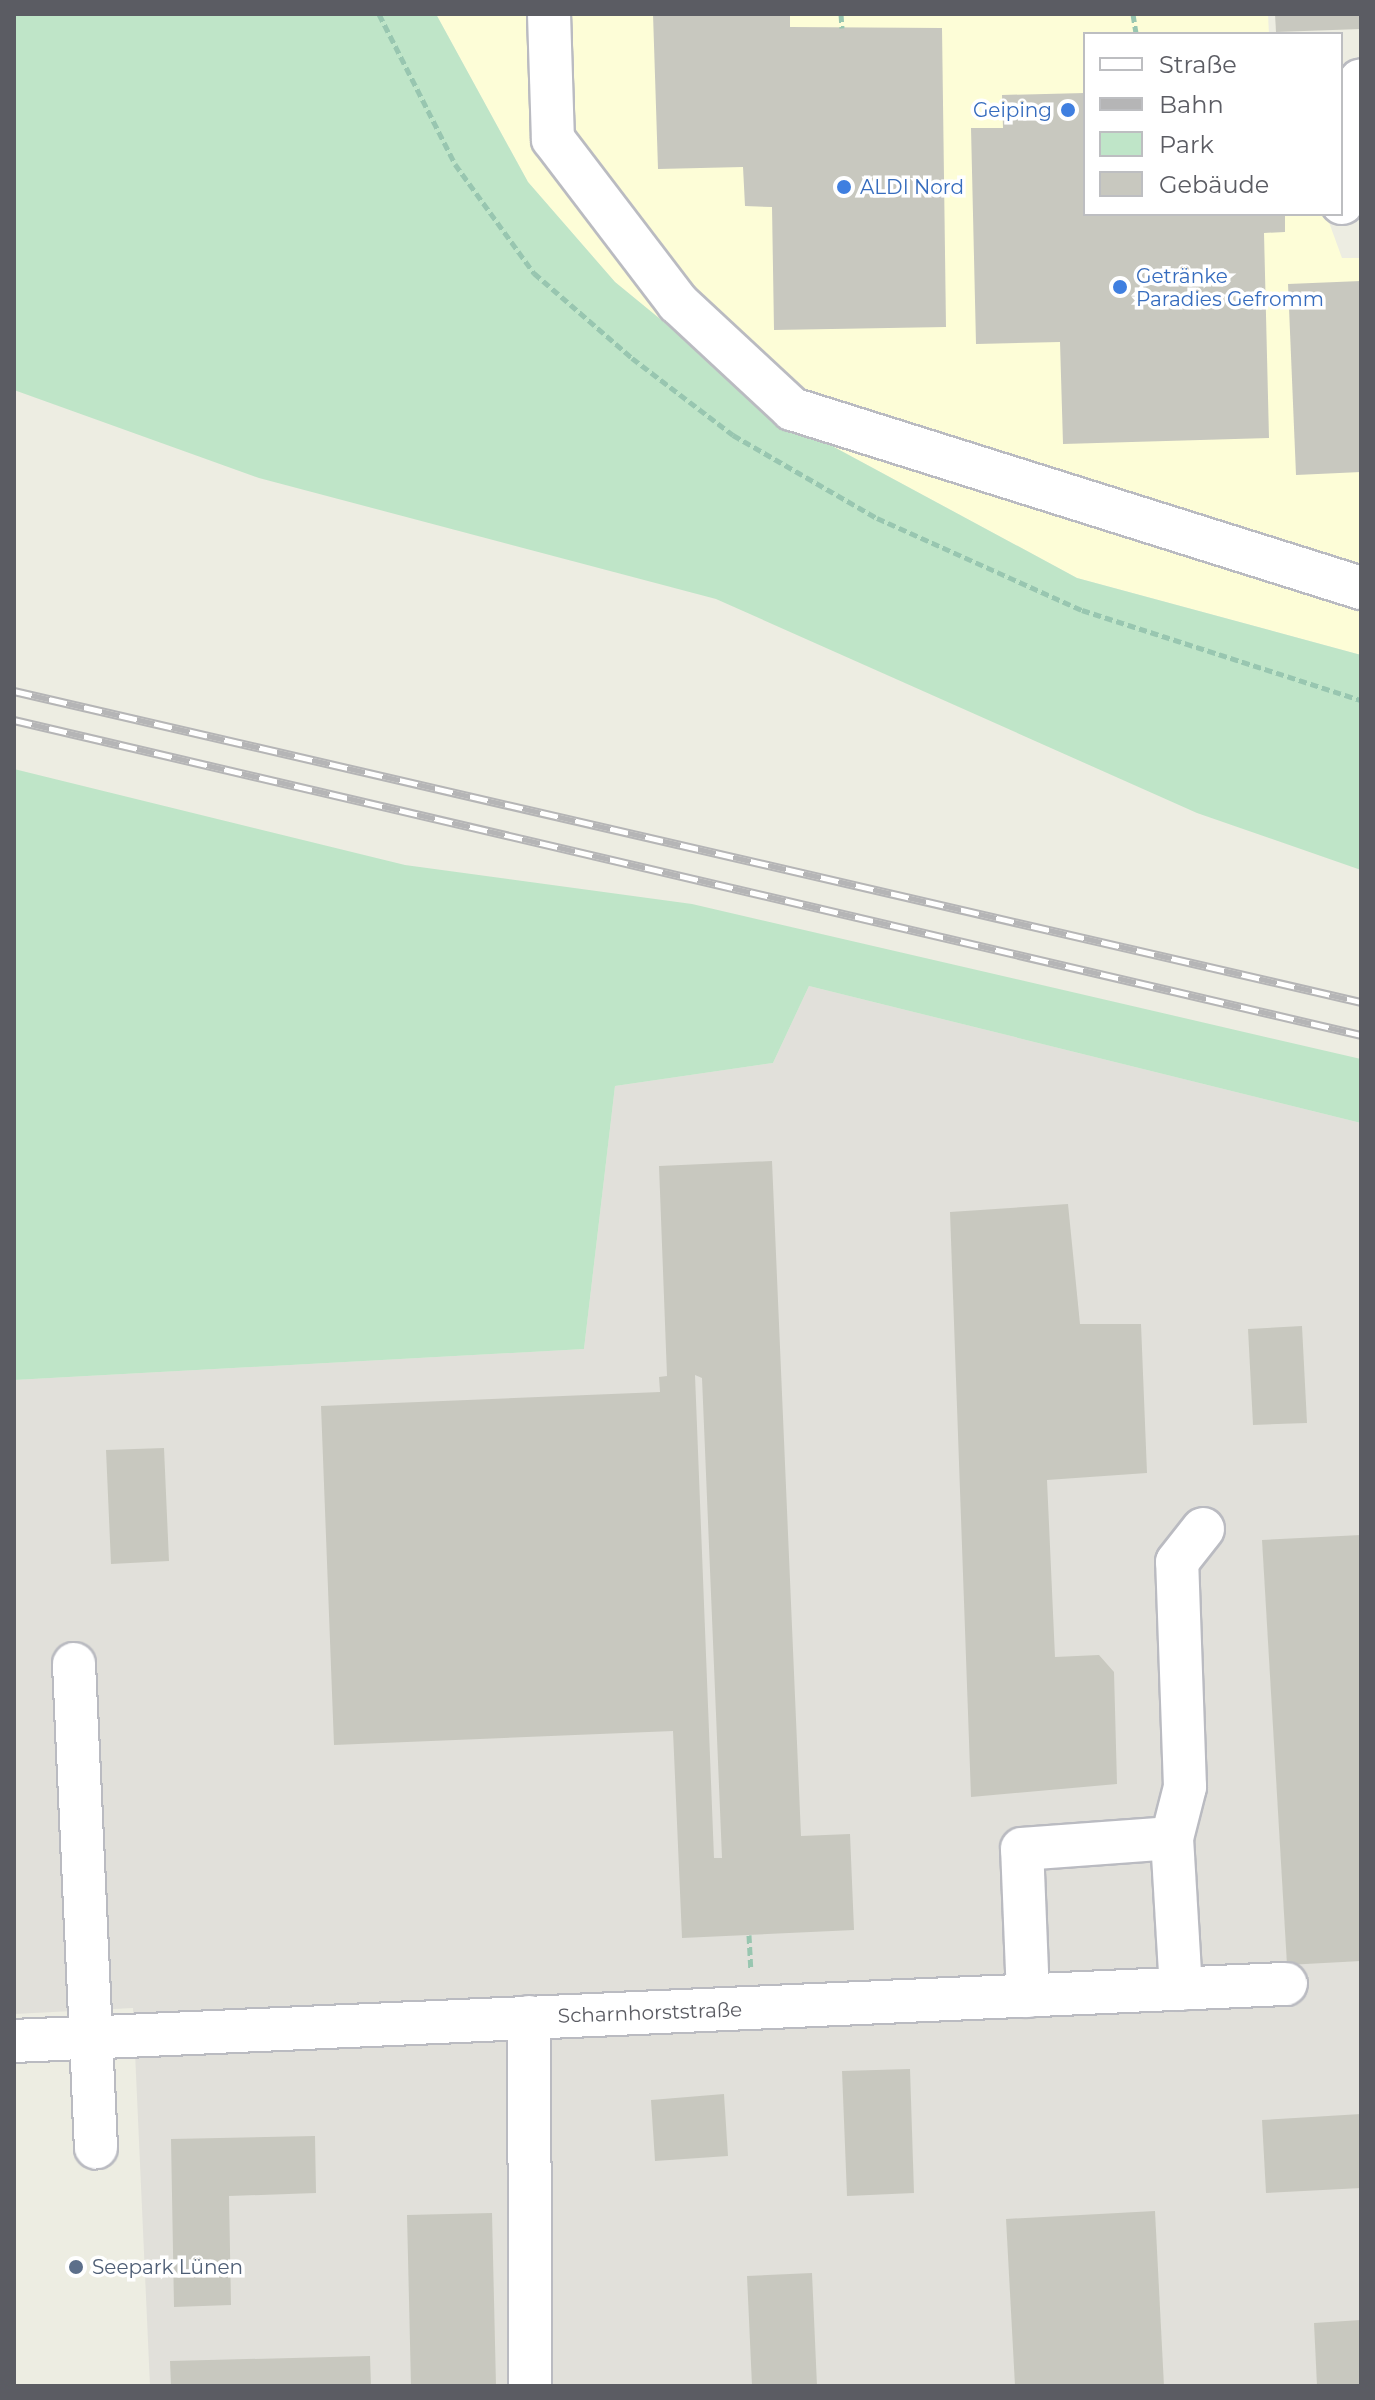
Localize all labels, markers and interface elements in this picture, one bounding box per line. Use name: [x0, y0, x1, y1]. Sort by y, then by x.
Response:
legend: [1083, 32, 1343, 216]
text: Straße: [1159, 50, 1237, 79]
text: Bahn: [1159, 90, 1224, 119]
place label: Geiping: [973, 98, 1052, 122]
marker: Geiping: [1059, 101, 1077, 119]
text: Park: [1159, 130, 1214, 159]
text: Gebäude: [1159, 170, 1269, 199]
place label: ALDI Nord: [860, 175, 964, 199]
marker: ALDI Nord: [835, 178, 853, 196]
place label: Getränke Paradies Gefromm: [1136, 264, 1324, 311]
marker: Getränke Paradies Gefromm: [1111, 278, 1129, 296]
street label: Scharnhorststraße: [557, 1998, 743, 2028]
place label: Seepark Lünen: [92, 2255, 243, 2279]
marker: Seepark Lünen: [67, 2258, 85, 2276]

